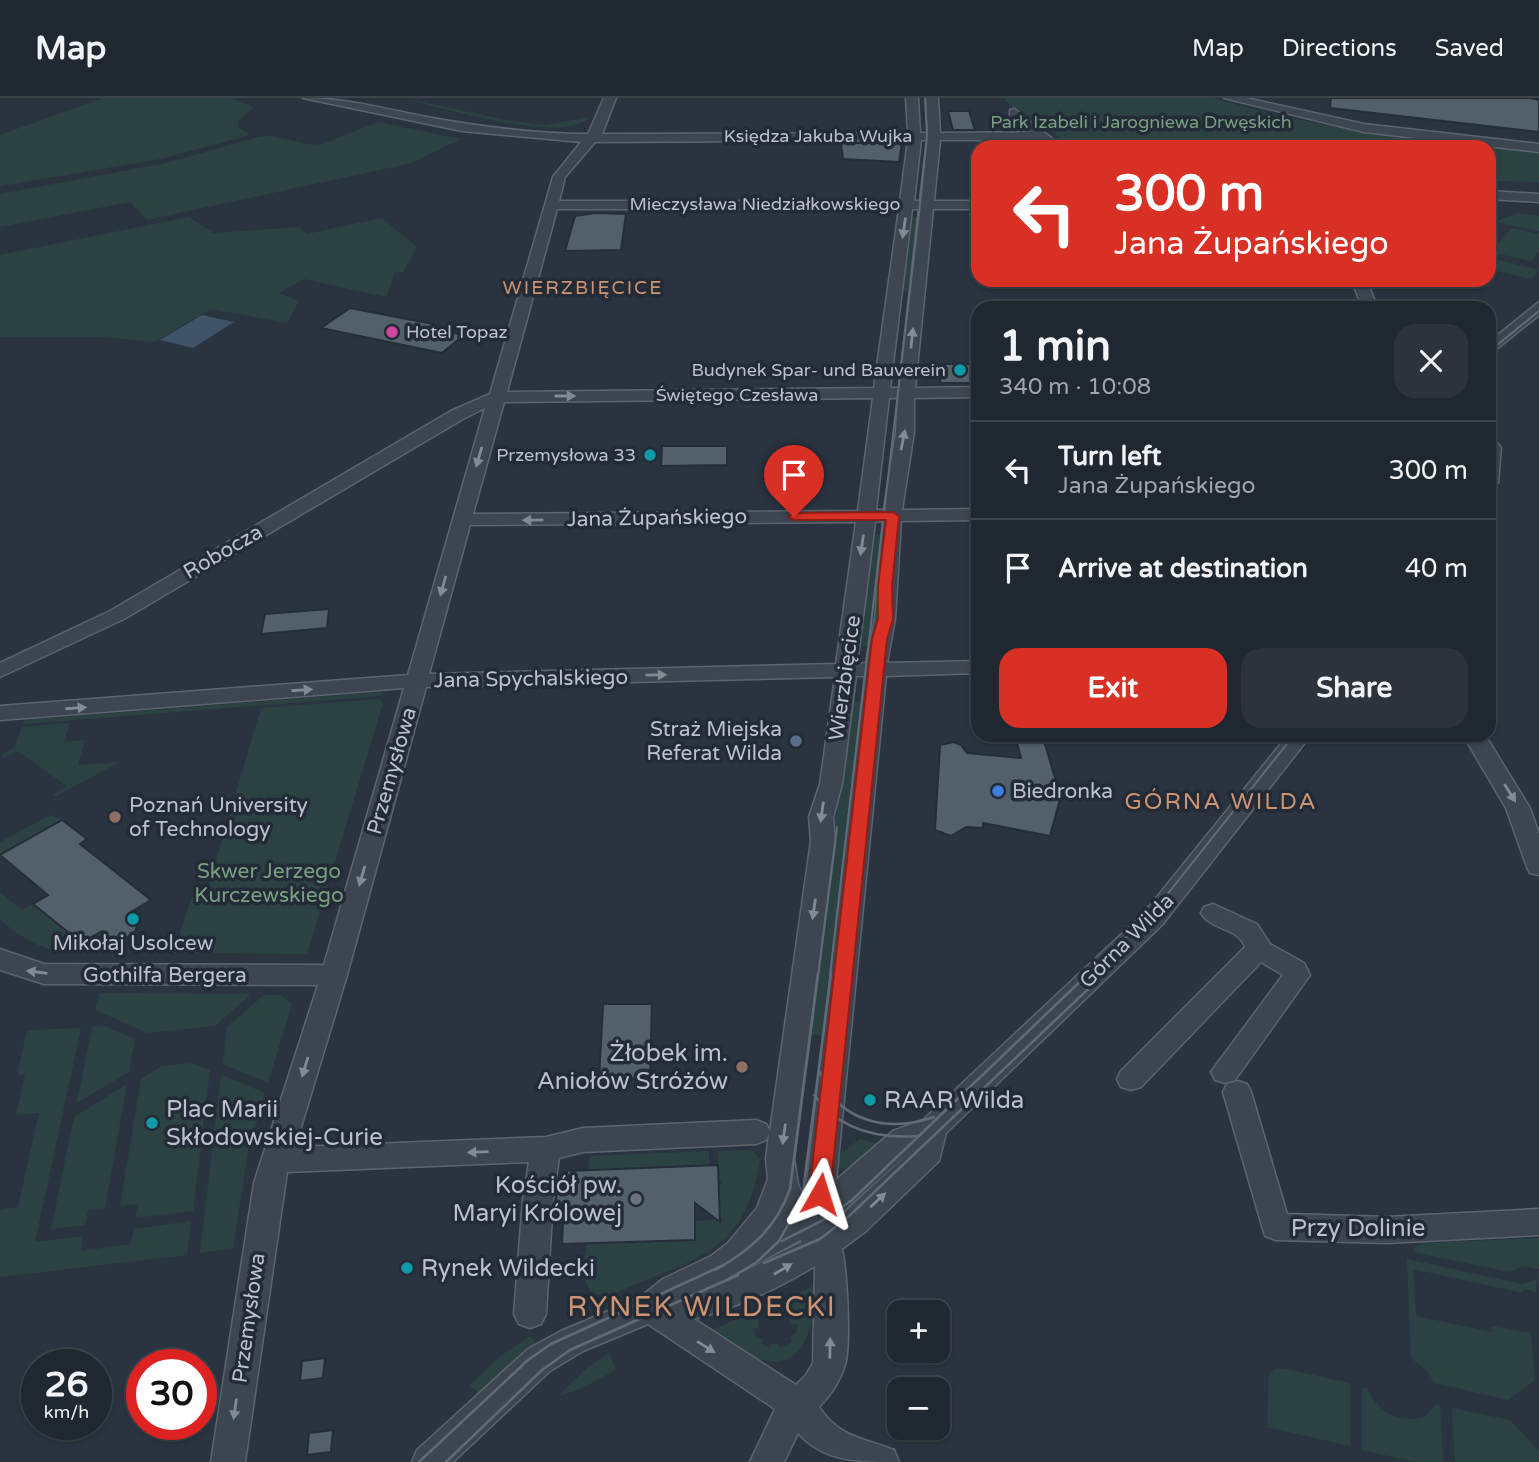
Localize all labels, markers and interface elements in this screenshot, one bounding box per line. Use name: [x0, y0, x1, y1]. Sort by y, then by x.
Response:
text: Map: [35, 29, 106, 68]
text: Map: [1192, 34, 1244, 63]
text: Directions: [1282, 34, 1397, 63]
text: Saved: [1435, 34, 1504, 63]
park label: Park Izabeli i Jarogniewa Drwęskich: [990, 111, 1292, 133]
street label: Księdza Jakuba Wujka: [724, 125, 912, 147]
text: 300 m: [1114, 165, 1264, 224]
icon: left: [999, 168, 1090, 259]
street label: Mieczysława Niedziałkowskiego: [630, 193, 901, 215]
one-way arrow: [898, 217, 909, 239]
text: Jana Żupańskiego: [1114, 225, 1389, 263]
district label: WIERZBIĘCICE: [503, 277, 663, 299]
place label: Hotel Topaz: [406, 321, 508, 343]
text: 1 min: [999, 321, 1111, 372]
marker: Hotel Topaz: [384, 324, 400, 340]
button: close: [1394, 324, 1468, 398]
one-way arrow: [907, 326, 918, 348]
place label: Budynek Spar- und Bauverein: [691, 359, 946, 381]
marker: Budynek Spar- und Bauverein: [952, 362, 968, 378]
text: 340 m · 10:08: [999, 373, 1151, 401]
street label: Świętego Czesława: [656, 384, 818, 406]
one-way arrow: [554, 390, 576, 402]
one-way arrow: [898, 429, 909, 451]
text: Turn left: [1058, 441, 1161, 472]
place label: Przemysłowa 33: [496, 444, 636, 466]
pin: [764, 445, 824, 517]
one-way arrow: [474, 447, 484, 468]
marker: Przemysłowa 33: [642, 447, 658, 463]
icon: left: [999, 451, 1037, 489]
text: 300 m: [1388, 455, 1468, 486]
icon: arrive: [775, 456, 813, 494]
text: Jana Żupańskiego: [1058, 472, 1256, 500]
street label: Jana Żupańskiego: [567, 504, 747, 532]
one-way arrow: [522, 514, 544, 526]
street label: Robocza: [179, 519, 267, 585]
one-way arrow: [857, 534, 868, 556]
icon: arrive: [999, 549, 1037, 587]
text: Arrive at destination: [1058, 553, 1308, 584]
text: 40 m: [1405, 553, 1468, 584]
one-way arrow: [437, 575, 448, 597]
street label: Wierzbięcice: [824, 614, 866, 742]
button: Exit: [999, 648, 1227, 728]
button: Share: [1241, 648, 1468, 728]
street label: Jana Spychalskiego: [434, 665, 628, 693]
one-way arrow: [645, 670, 667, 681]
one-way arrow: [292, 684, 314, 695]
one-way arrow: [65, 702, 87, 713]
street label: Przemysłowa: [362, 705, 422, 837]
place label: Straż Miejska Referat Wilda: [646, 717, 782, 766]
marker: Straż Miejska Referat Wilda: [788, 733, 804, 749]
place label: Biedronka: [1012, 779, 1113, 804]
marker: Biedronka: [990, 783, 1006, 799]
one-way arrow: [1503, 783, 1516, 803]
district label: GÓRNA WILDA: [1124, 788, 1318, 816]
place label: Poznań University of Technology: [129, 793, 308, 842]
one-way arrow: [816, 801, 827, 823]
marker: Poznań University of Technology: [107, 809, 123, 825]
park label: Skwer Jerzego Kurczewskiego: [194, 859, 344, 908]
one-way arrow: [356, 865, 367, 887]
street label: Górna Wilda: [1075, 889, 1179, 993]
one-way arrow: [808, 898, 819, 920]
marker: Mikołaj Usolcew: [125, 911, 141, 927]
place label: Mikołaj Usolcew: [53, 931, 214, 956]
street label: Gothilfa Bergera: [83, 963, 247, 988]
one-way arrow: [26, 966, 48, 977]
place label: Żłobek im. Aniołów Stróżów: [537, 1039, 728, 1096]
one-way arrow: [300, 1056, 310, 1077]
marker: Żłobek im. Aniołów Stróżów: [734, 1059, 750, 1075]
place label: RAAR Wilda: [884, 1086, 1024, 1115]
marker: RAAR Wilda: [862, 1092, 878, 1108]
place label: Plac Marii Skłodowskiej-Curie: [166, 1095, 383, 1152]
marker: Plac Marii Skłodowskiej-Curie: [144, 1115, 160, 1131]
one-way arrow: [778, 1123, 789, 1145]
one-way arrow: [467, 1147, 489, 1158]
position arrow: [783, 1157, 857, 1231]
place label: Kościół pw. Maryi Królowej: [453, 1171, 622, 1228]
marker: Kościół pw. Maryi Królowej: [628, 1191, 644, 1207]
one-way arrow: [869, 1193, 886, 1209]
street label: Przy Dolinie: [1291, 1214, 1425, 1243]
street label: Przemysłowa: [227, 1251, 271, 1385]
place label: Rynek Wildecki: [421, 1254, 595, 1283]
marker: Rynek Wildecki: [399, 1260, 415, 1276]
one-way arrow: [774, 1263, 793, 1275]
district label: RYNEK WILDECKI: [567, 1290, 837, 1324]
map controls: [887, 1300, 950, 1440]
button: +: [887, 1300, 950, 1363]
one-way arrow: [824, 1337, 835, 1359]
one-way arrow: [696, 1340, 716, 1353]
speed limit sign: 30: [126, 1349, 217, 1440]
text: 26: [45, 1364, 88, 1406]
button: −: [887, 1377, 950, 1440]
one-way arrow: [230, 1398, 241, 1420]
text: km/h: [44, 1401, 89, 1423]

